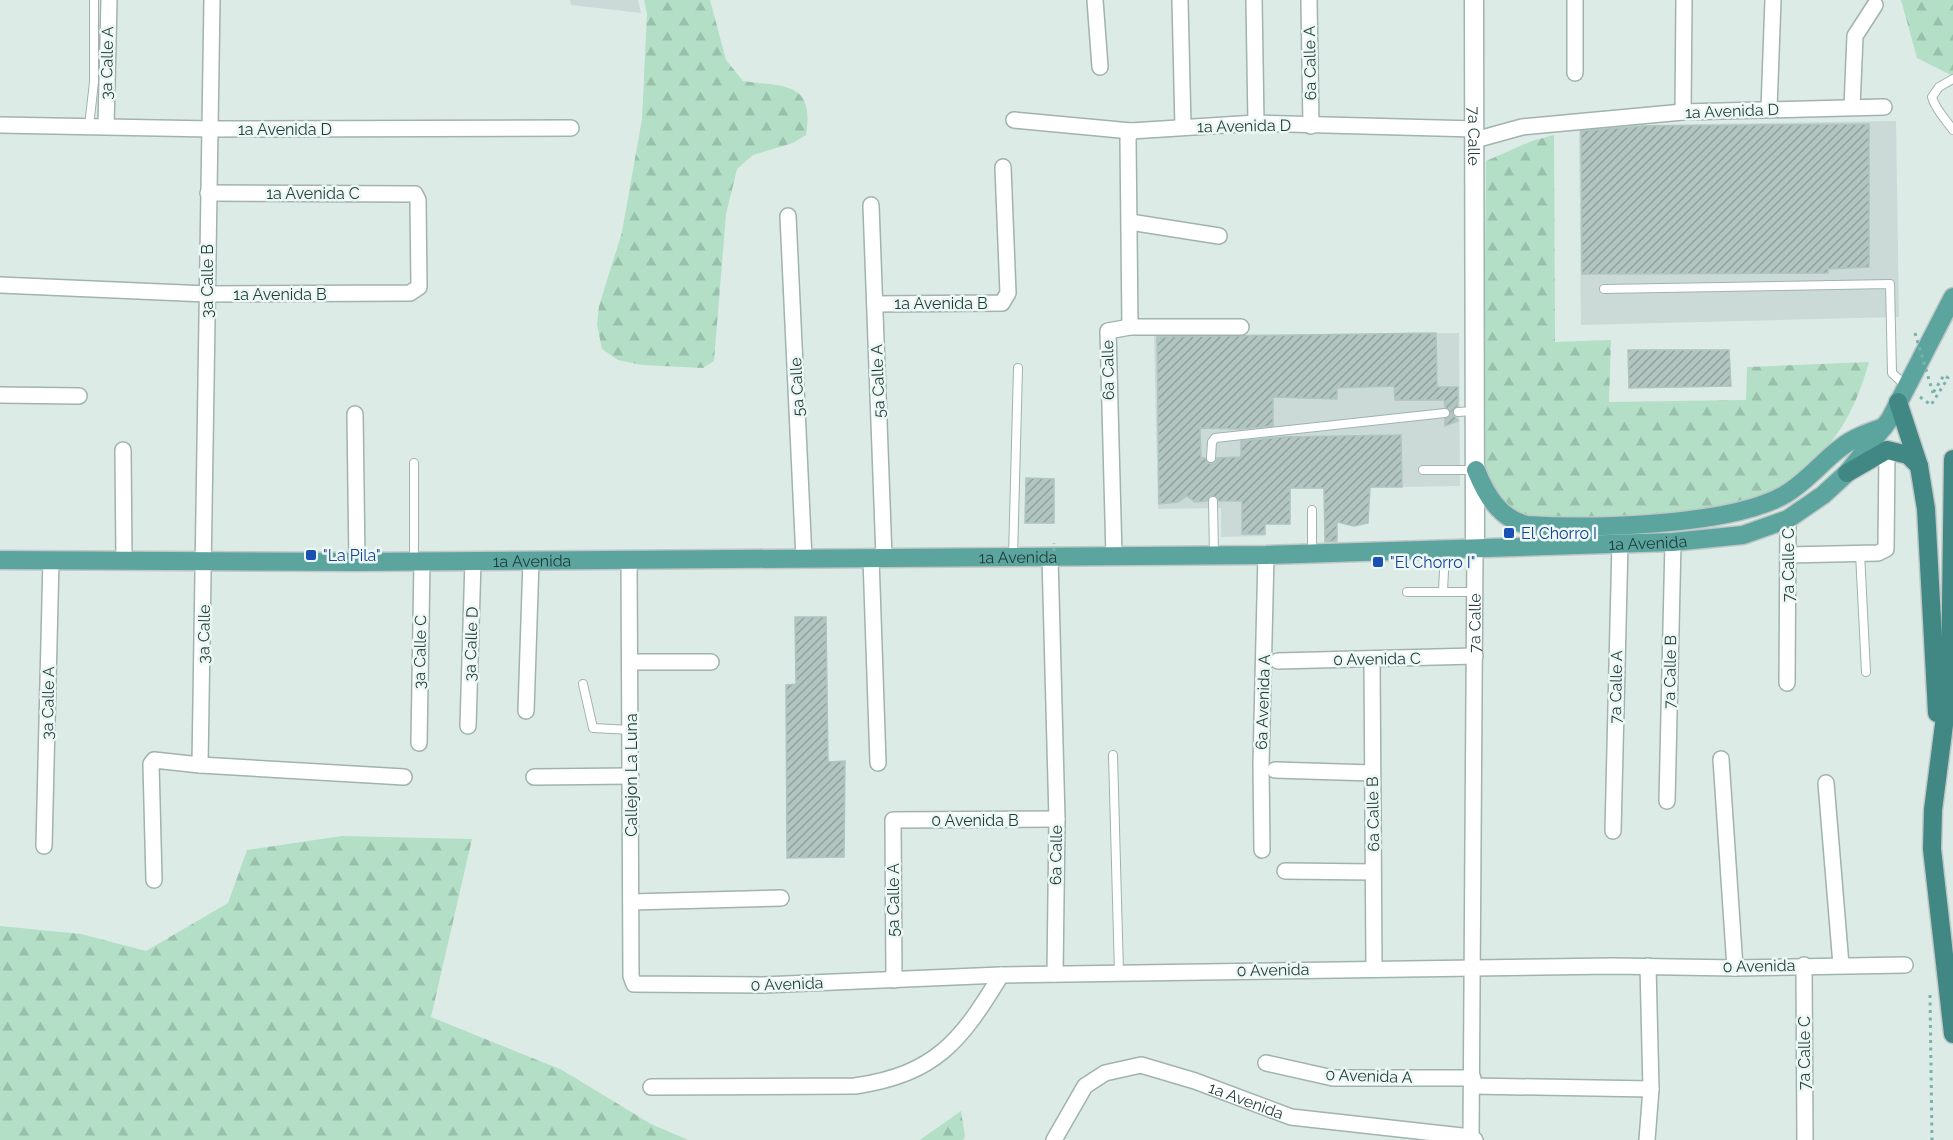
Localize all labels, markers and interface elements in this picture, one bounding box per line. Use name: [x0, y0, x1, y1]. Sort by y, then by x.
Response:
street label: 6a Calle A: [1300, 25, 1320, 100]
street label: 3a Calle A: [97, 26, 117, 100]
street label: 1a Avenida D: [1685, 100, 1779, 122]
street label: 7a Calle: [1465, 106, 1484, 166]
street label: 1a Avenida D: [1197, 116, 1291, 136]
street label: 1a Avenida D: [238, 120, 332, 139]
street label: 1a Avenida C: [266, 184, 360, 203]
street label: 3a Calle B: [198, 244, 217, 318]
street label: 1a Avenida B: [233, 285, 327, 304]
street label: 1a Avenida B: [894, 294, 988, 313]
street label: 6a Calle: [1098, 340, 1118, 400]
street label: 5a Calle A: [867, 344, 889, 418]
street label: 5a Calle: [786, 357, 808, 417]
place label: El Chorro I: [1521, 524, 1597, 543]
marker: El Chorro I: [1502, 526, 1516, 540]
street label: 7a Calle C: [1779, 528, 1798, 602]
street label: 1a Avenida: [1608, 531, 1688, 554]
place label: "La Pila": [323, 546, 381, 565]
street label: 1a Avenida: [979, 547, 1057, 567]
marker: "La Pila": [304, 548, 318, 562]
street label: 1a Avenida: [493, 551, 571, 570]
place label: "El Chorro I": [1390, 553, 1475, 572]
marker: "El Chorro I": [1371, 555, 1385, 569]
street label: 7a Calle: [1465, 593, 1484, 653]
street label: 3a Calle: [194, 604, 214, 664]
street label: 3a Calle D: [460, 606, 482, 682]
street label: 3a Calle C: [410, 615, 430, 689]
street label: 7a Calle B: [1660, 635, 1680, 709]
street label: 0 Avenida C: [1333, 649, 1421, 669]
street label: 7a Calle A: [1606, 650, 1626, 724]
street label: 6a Avenida A: [1252, 654, 1274, 750]
street label: 3a Calle A: [38, 666, 58, 740]
street label: Callejon La Luna: [622, 713, 641, 837]
street label: 6a Calle B: [1363, 776, 1383, 852]
street label: 0 Avenida B: [931, 811, 1019, 830]
street label: 6a Calle: [1046, 825, 1066, 885]
street label: 5a Calle A: [884, 863, 903, 937]
street label: 0 Avenida: [1722, 956, 1796, 976]
street label: 0 Avenida: [1236, 960, 1310, 980]
street label: 0 Avenida: [750, 973, 824, 995]
street label: 7a Calle C: [1795, 1016, 1814, 1090]
street label: 0 Avenida A: [1325, 1065, 1413, 1087]
street label: 1a Avenida: [1206, 1077, 1286, 1123]

